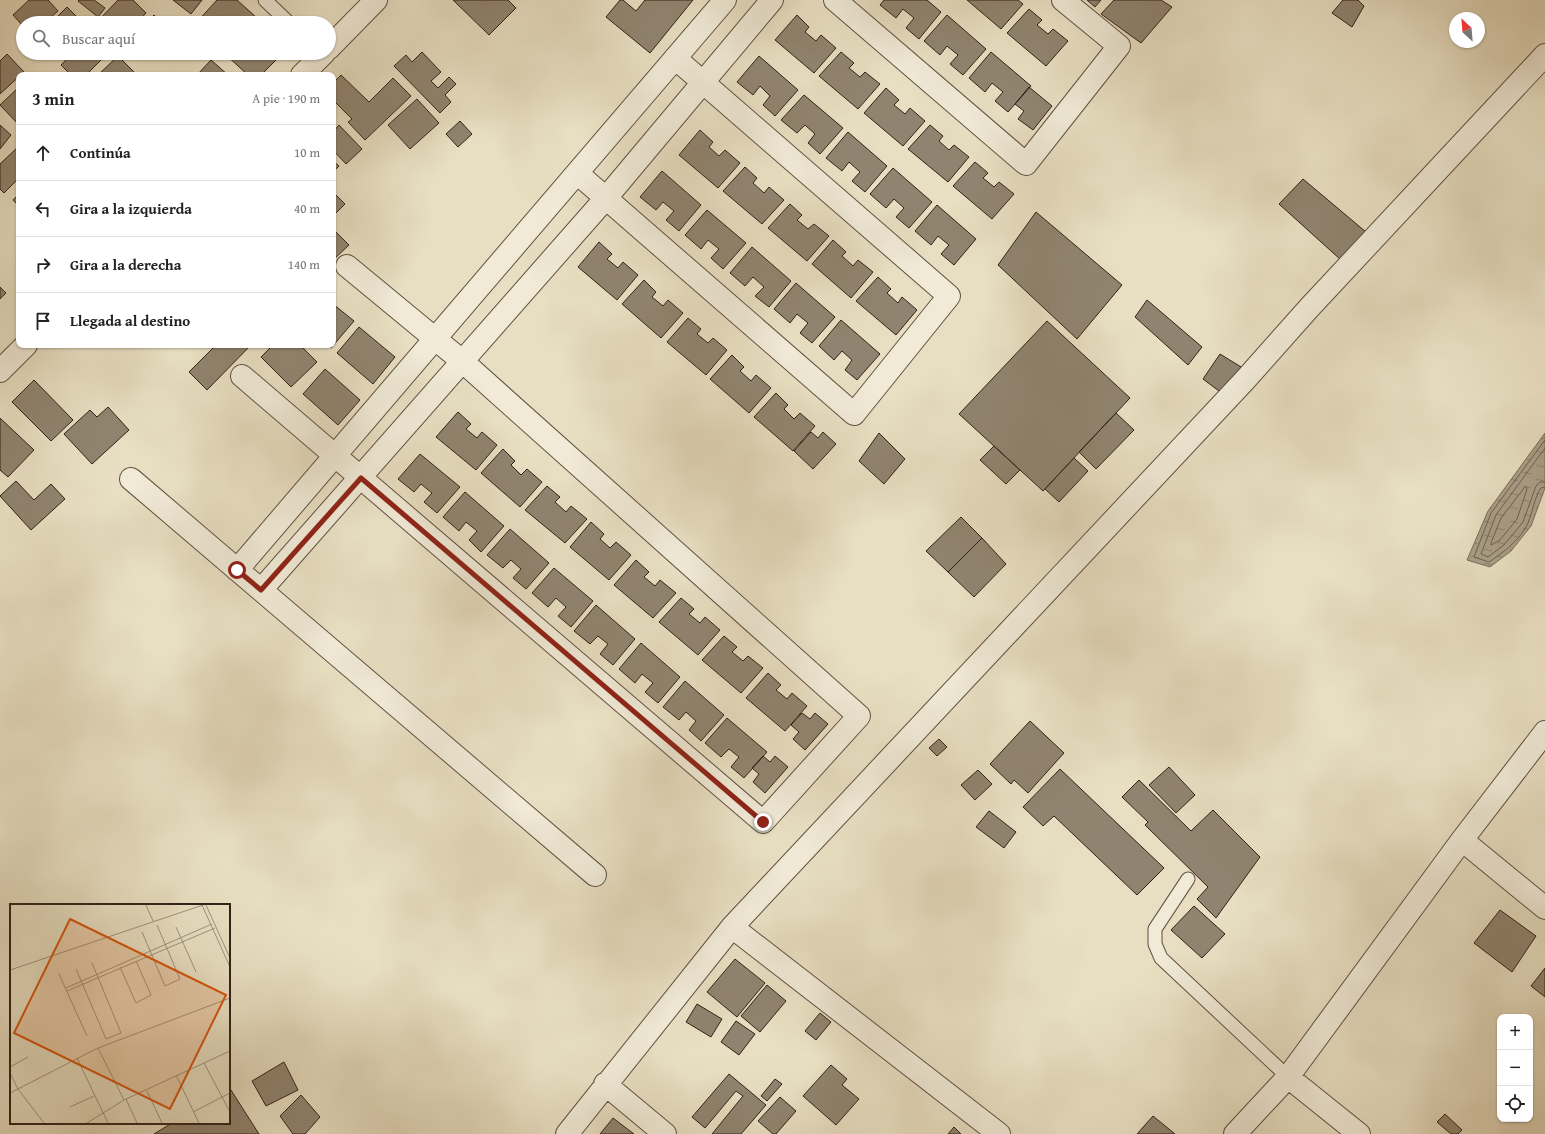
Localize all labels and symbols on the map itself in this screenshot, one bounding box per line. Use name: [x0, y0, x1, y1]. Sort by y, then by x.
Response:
north arrow: [1449, 12, 1485, 48]
route start: [228, 561, 246, 579]
route end: [754, 813, 772, 831]
inset map: [10, 904, 230, 1124]

